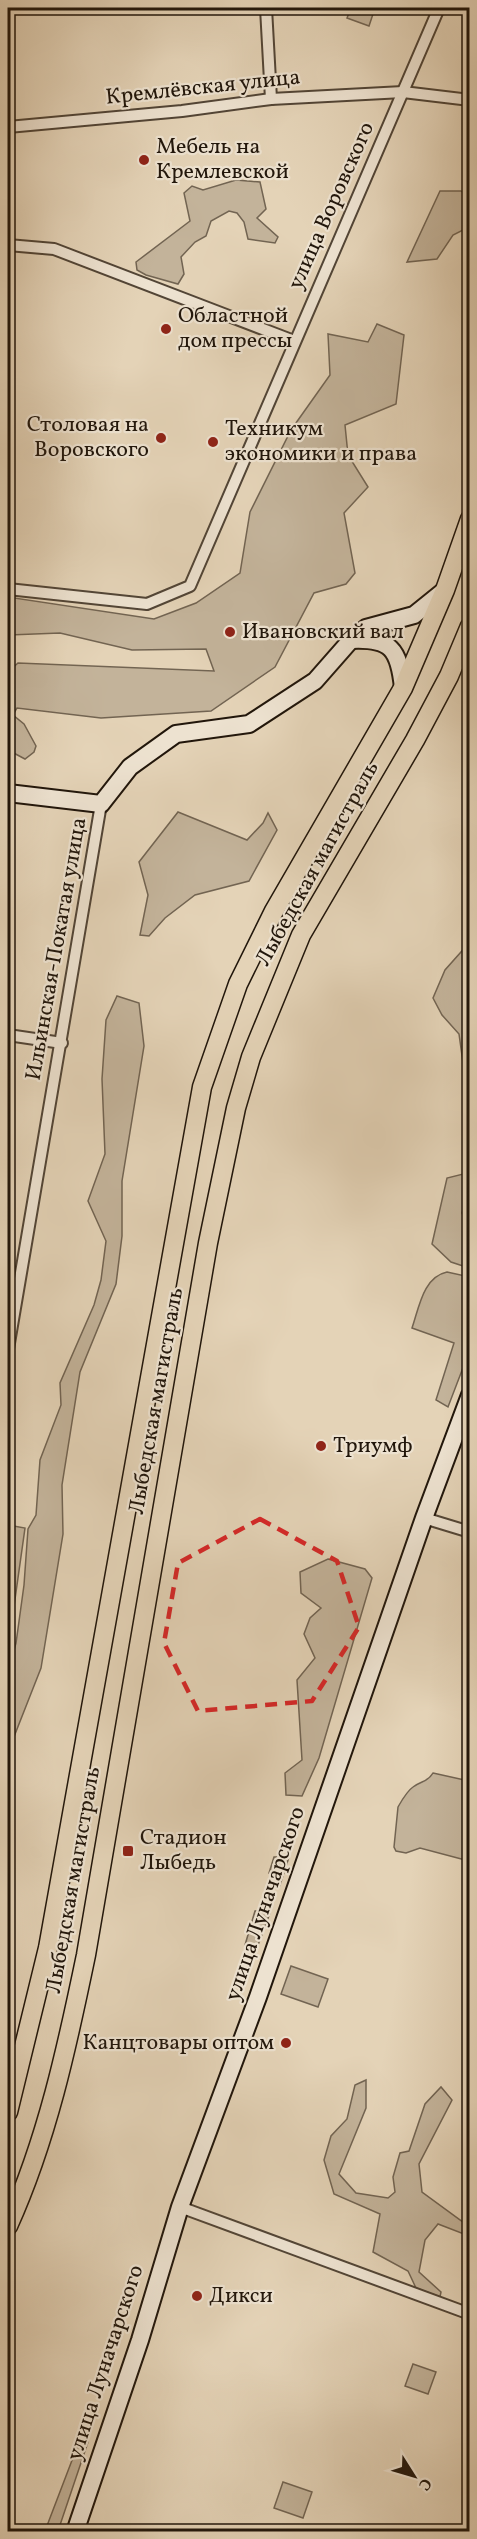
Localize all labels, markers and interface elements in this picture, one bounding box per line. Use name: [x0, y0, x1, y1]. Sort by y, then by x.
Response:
street label: Кремлёвская улица: [104, 62, 302, 114]
street label: улица Воровского: [281, 117, 383, 295]
place label: Мебель на Кремлевской: [156, 132, 289, 188]
marker: Мебель на Кремлевской: [137, 153, 151, 167]
place label: Областной дом прессы: [178, 301, 292, 357]
marker: Областной дом прессы: [159, 322, 173, 336]
place label: Столовая на Воровского: [27, 410, 149, 466]
place label: Техникум экономики и права: [225, 414, 417, 470]
marker: Столовая на Воровского: [154, 431, 168, 445]
marker: Техникум экономики и права: [206, 435, 220, 449]
place label: Ивановский вал: [242, 617, 404, 648]
marker: Ивановский вал: [223, 625, 237, 639]
street label: Лыбедская магистраль: [249, 756, 387, 972]
street label: Ильинская-Покатая улица: [19, 815, 95, 1083]
street label: Лыбедская магистраль: [122, 1285, 192, 1517]
place label: Триумф: [333, 1431, 413, 1462]
marker: Триумф: [314, 1439, 328, 1453]
street label: Лыбедская магистраль: [39, 1764, 109, 1996]
street label: улица Луначарского: [218, 1803, 314, 2005]
place label: Стадион Лыбедь: [140, 1823, 227, 1879]
marker: Стадион Лыбедь: [121, 1844, 135, 1858]
place label: Канцтовары оптом: [83, 2028, 274, 2059]
marker: Канцтовары оптом: [279, 2036, 293, 2050]
street label: улица Луначарского: [60, 2261, 152, 2465]
place label: Дикси: [209, 2281, 273, 2312]
marker: Дикси: [190, 2289, 204, 2303]
north arrow: [384, 2446, 444, 2506]
text: С: [412, 2473, 436, 2495]

